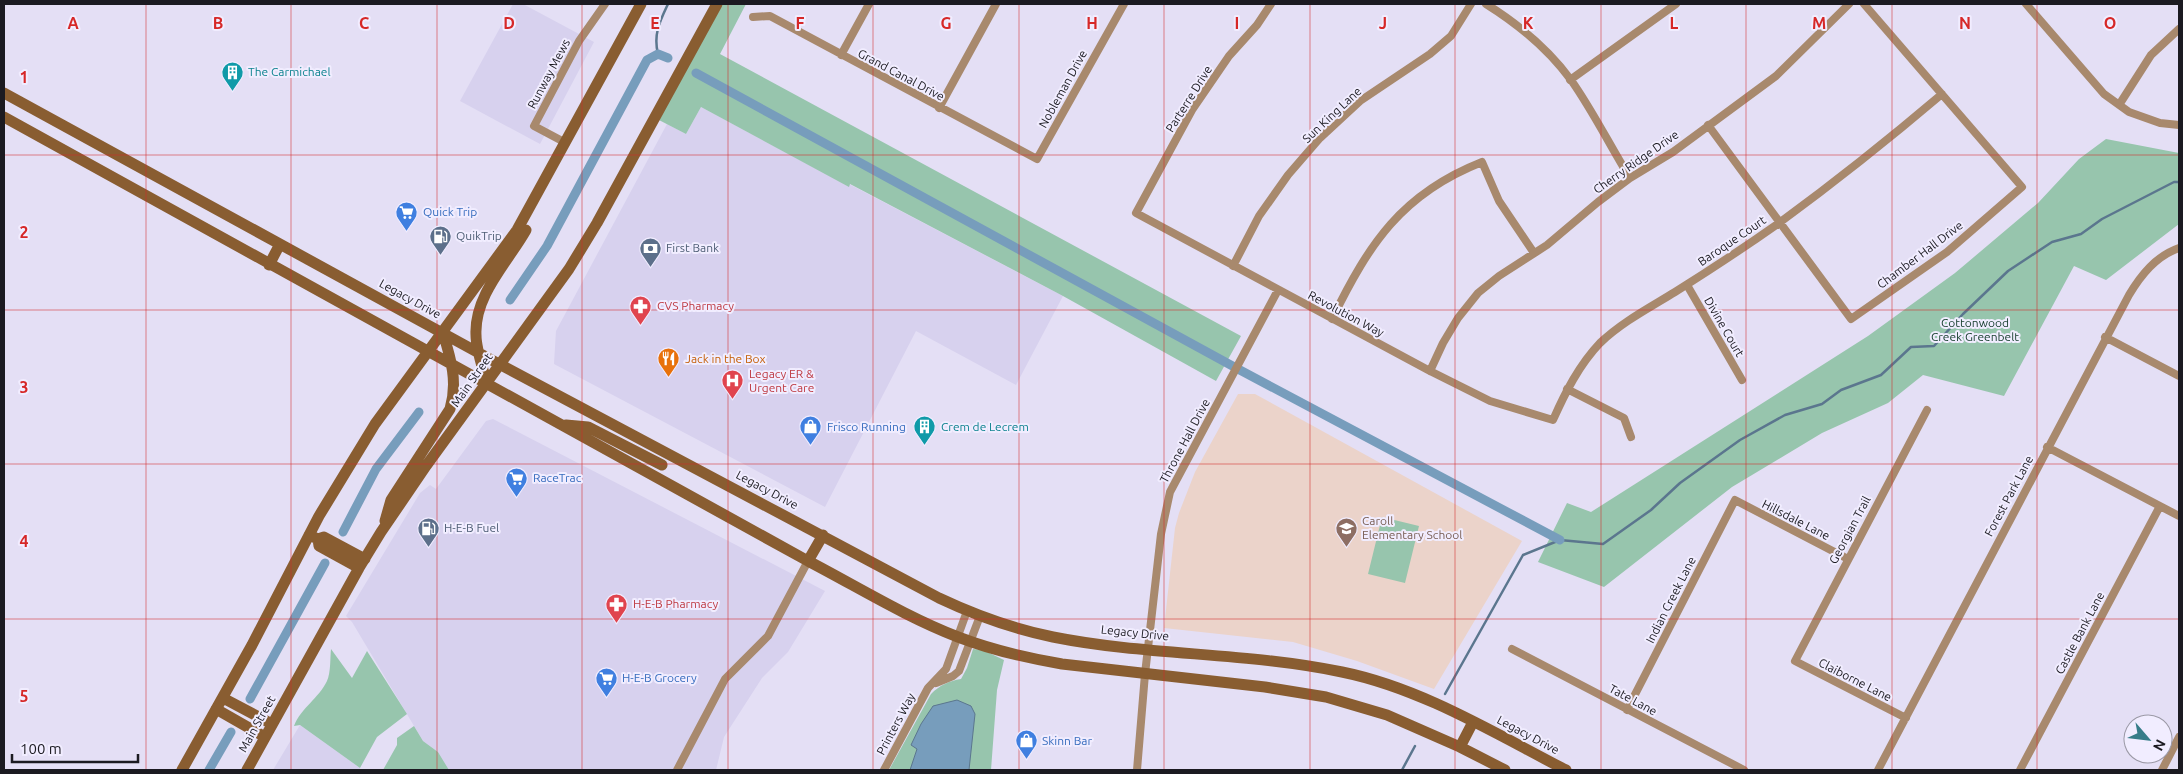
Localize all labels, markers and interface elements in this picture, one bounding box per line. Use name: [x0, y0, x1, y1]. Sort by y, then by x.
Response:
text: A: [67, 14, 79, 32]
text: B: [213, 14, 223, 32]
text: C: [359, 14, 369, 32]
text: D: [503, 14, 515, 32]
text: E: [650, 14, 660, 32]
text: F: [796, 14, 805, 32]
text: G: [940, 14, 952, 32]
text: H: [1086, 14, 1098, 32]
text: I: [1235, 14, 1239, 32]
text: J: [1379, 14, 1387, 32]
text: K: [1523, 14, 1534, 32]
text: L: [1670, 14, 1679, 32]
text: M: [1812, 14, 1826, 32]
text: N: [1959, 14, 1971, 32]
text: O: [2104, 14, 2116, 32]
street label: Runway Mews: [525, 37, 572, 111]
street label: Grand Canal Drive: [856, 46, 947, 103]
street label: Nobleman Drive: [1036, 48, 1089, 130]
building icon: The Carmichael: [220, 60, 244, 91]
street label: Parterre Drive: [1163, 63, 1214, 134]
place label: The Carmichael: [248, 65, 331, 78]
text: 1: [19, 68, 29, 86]
street label: Sun King Lane: [1300, 84, 1364, 145]
street label: Cherry Ridge Drive: [1591, 127, 1681, 196]
supermarket icon: Quick Trip: [395, 200, 419, 231]
place label: Quick Trip: [423, 205, 477, 218]
street label: Baroque Court: [1695, 213, 1768, 268]
street label: Chamber Hall Drive: [1874, 218, 1965, 291]
text: 2: [19, 223, 29, 241]
fuel station icon: QuikTrip: [428, 224, 452, 255]
place label: QuikTrip: [456, 229, 502, 242]
bank icon: First Bank: [638, 236, 662, 267]
place label: First Bank: [666, 241, 719, 254]
street label: Legacy Drive: [377, 276, 443, 321]
street label: Revolution Way: [1306, 288, 1387, 339]
pharmacy icon: CVS Pharmacy: [629, 294, 653, 325]
street label: Divine Court: [1702, 295, 1747, 359]
place label: CVS Pharmacy: [657, 299, 734, 312]
park label: Cottonwood Creek Greenbelt: [1931, 316, 2019, 343]
restaurant icon: Jack in the Box: [657, 347, 681, 378]
street label: Main Street: [448, 350, 495, 409]
place label: Jack in the Box: [685, 352, 766, 365]
place label: Legacy ER & Urgent Care: [749, 367, 814, 394]
hospital icon: Legacy ER & Urgent Care: [721, 369, 745, 400]
text: 3: [19, 378, 29, 396]
street label: Throne Hall Drive: [1157, 397, 1212, 485]
shop icon: Frisco Running: [799, 415, 823, 446]
building icon: Crem de Lecrem: [913, 415, 937, 446]
place label: Frisco Running: [827, 420, 906, 433]
place label: Crem de Lecrem: [941, 420, 1029, 433]
street label: Forest Park Lane: [1982, 453, 2035, 538]
supermarket icon: RaceTrac: [505, 466, 529, 497]
street label: Legacy Drive: [734, 468, 800, 511]
place label: RaceTrac: [533, 471, 582, 484]
street label: Georgian Trail: [1826, 494, 1873, 566]
street label: Hillsdale Lane: [1760, 497, 1832, 542]
place label: Caroll Elementary School: [1362, 514, 1462, 541]
fuel station icon: H-E-B Fuel: [416, 516, 440, 547]
school or university icon: Caroll Elementary School: [1334, 516, 1358, 547]
place label: H-E-B Fuel: [444, 521, 499, 534]
text: 4: [19, 532, 29, 550]
street label: Indian Creek Lane: [1643, 554, 1698, 645]
street label: Castle Bank Lane: [2052, 589, 2107, 676]
pharmacy icon: H-E-B Pharmacy: [605, 592, 629, 623]
place label: H-E-B Pharmacy: [633, 597, 718, 610]
street label: Legacy Drive: [1100, 622, 1170, 643]
street label: Claiborne Lane: [1817, 656, 1894, 704]
supermarket icon: H-E-B Grocery: [594, 666, 618, 697]
place label: H-E-B Grocery: [622, 671, 697, 684]
street label: Tate Lane: [1607, 682, 1659, 718]
text: 5: [19, 687, 29, 705]
street label: Printers Way: [874, 690, 917, 757]
street label: Main Street: [236, 693, 278, 754]
street label: Legacy Drive: [1495, 713, 1561, 756]
north arrow: [2123, 714, 2173, 764]
shop icon: Skinn Bar: [1014, 729, 1038, 760]
scale bar: [12, 732, 139, 764]
place label: Skinn Bar: [1042, 734, 1093, 747]
text: N: [2150, 737, 2169, 753]
text: 100 m: [20, 740, 62, 757]

